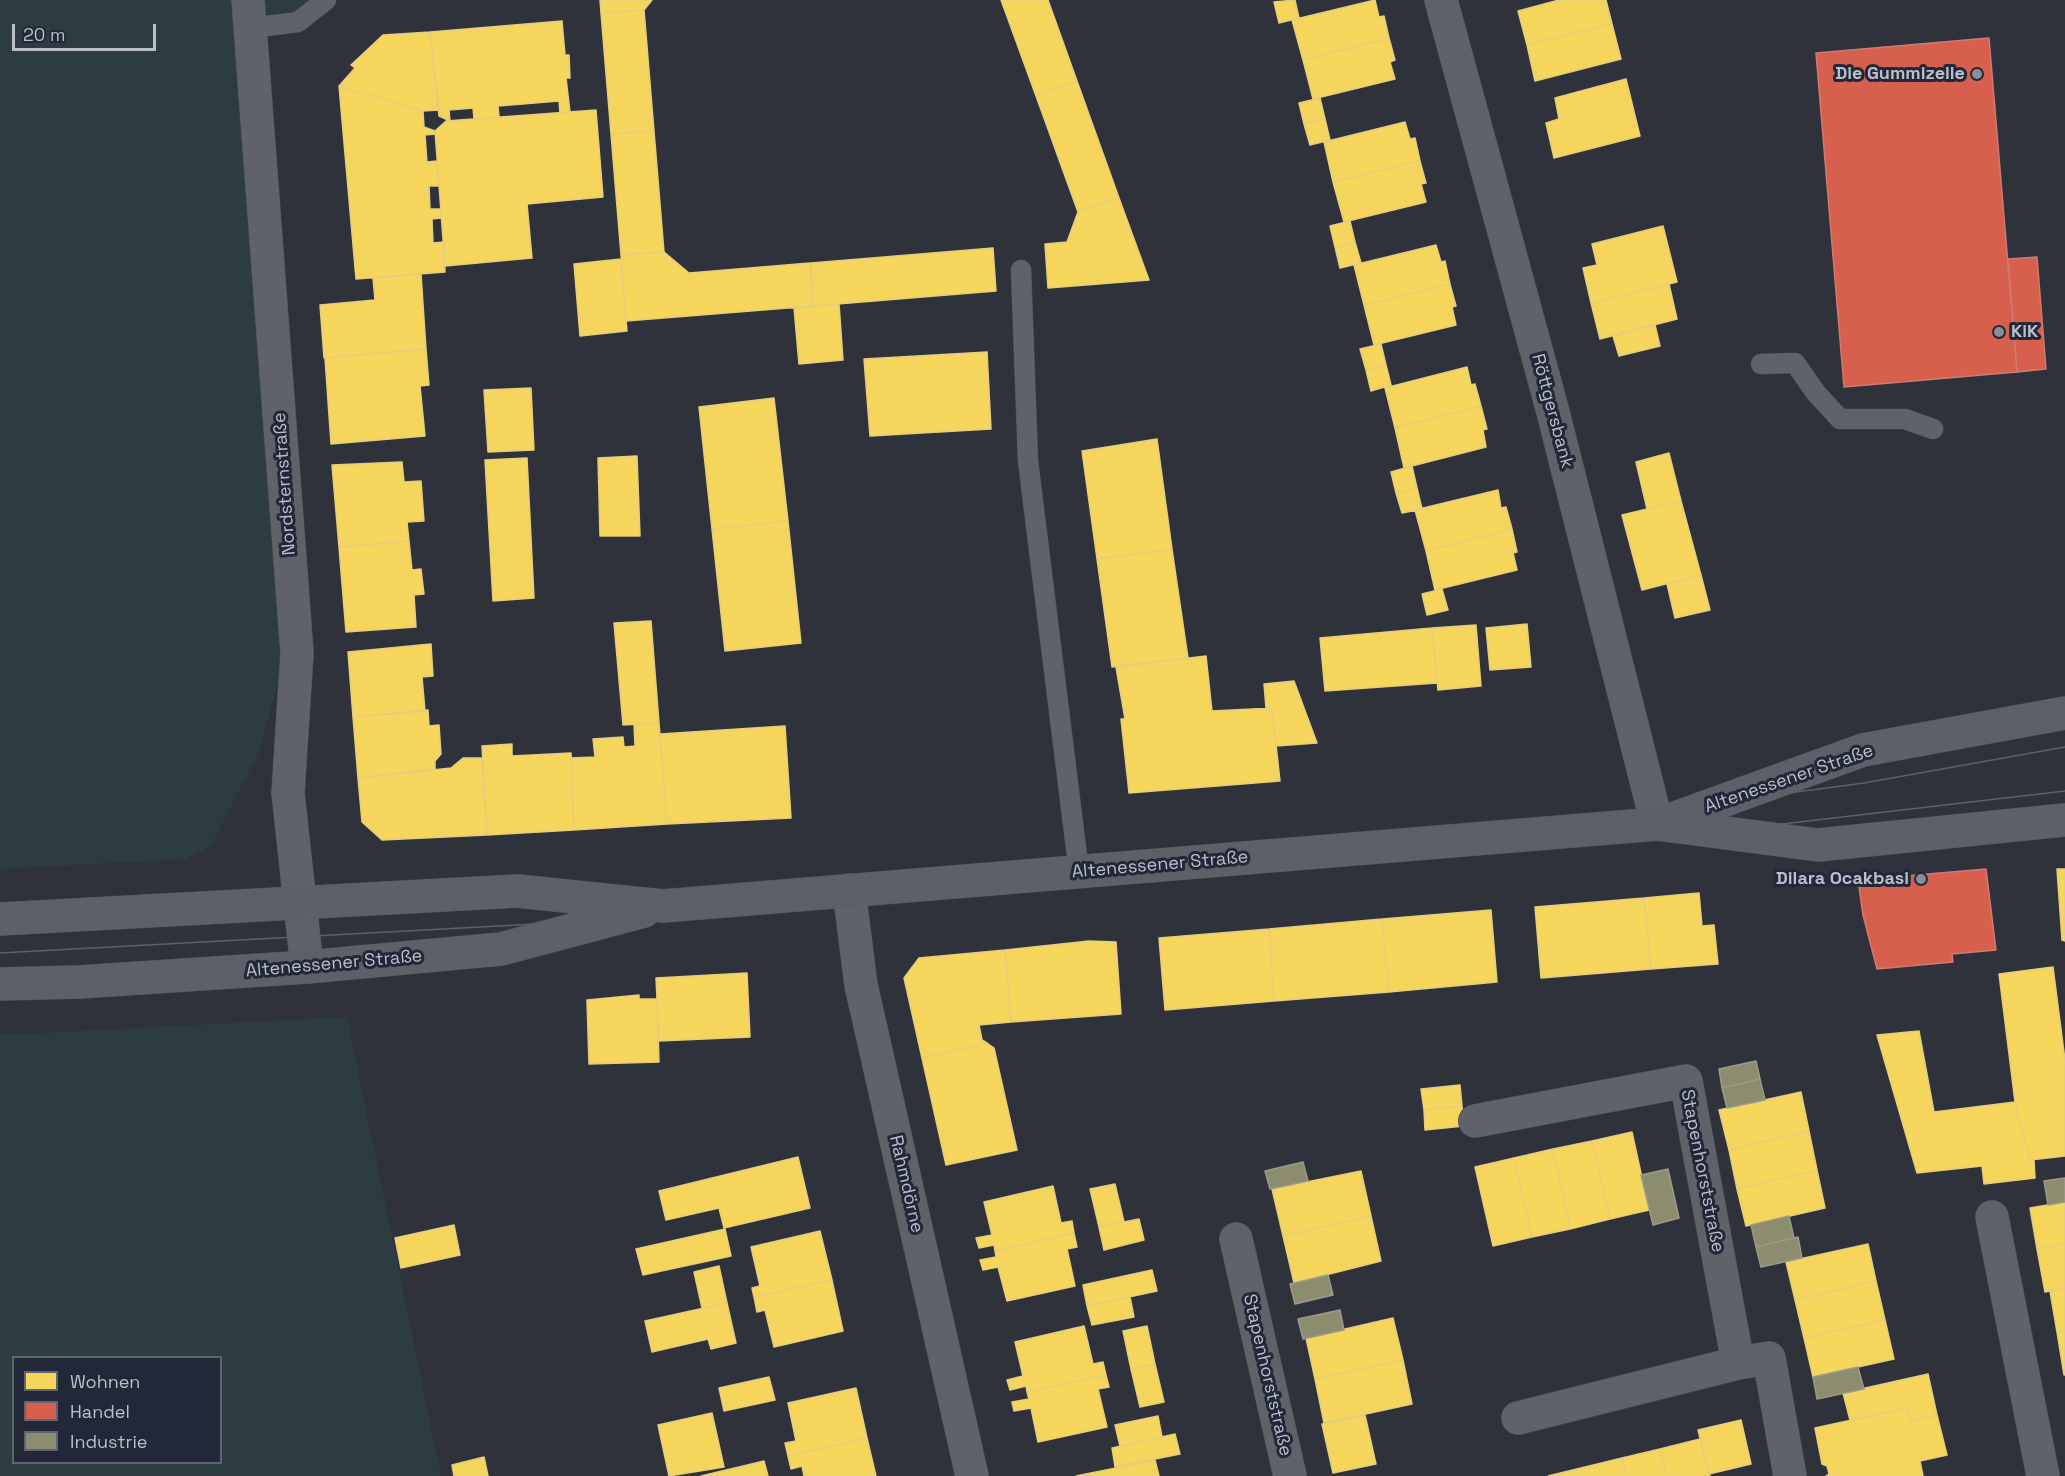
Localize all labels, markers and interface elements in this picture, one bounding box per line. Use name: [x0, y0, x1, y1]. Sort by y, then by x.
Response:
scale bar: [15, 12, 159, 50]
text: 20 m: [23, 23, 66, 46]
place label: Die Gummizelle: [1835, 63, 1965, 85]
marker: Die Gummizelle: [1970, 67, 1984, 81]
place label: KiK: [2011, 321, 2038, 343]
marker: KiK: [1992, 325, 2006, 339]
street label: Röttgersbank: [1526, 351, 1578, 471]
street label: Nordsternstraße: [269, 412, 301, 556]
street label: Altenessener Straße: [1702, 740, 1876, 818]
street label: Altenessener Straße: [1071, 847, 1249, 883]
place label: Dilara Ocakbasi: [1776, 868, 1909, 890]
marker: Dilara Ocakbasi: [1914, 872, 1928, 886]
street label: Altenessener Straße: [245, 946, 423, 982]
street label: Stapenhorststraße: [1676, 1088, 1728, 1254]
street label: Rahmdörne: [884, 1133, 928, 1235]
street label: Stapenhorststraße: [1238, 1292, 1296, 1458]
legend: [12, 1356, 222, 1464]
text: Wohnen: [70, 1370, 140, 1393]
text: Handel: [70, 1400, 130, 1423]
text: Industrie: [70, 1430, 147, 1453]

